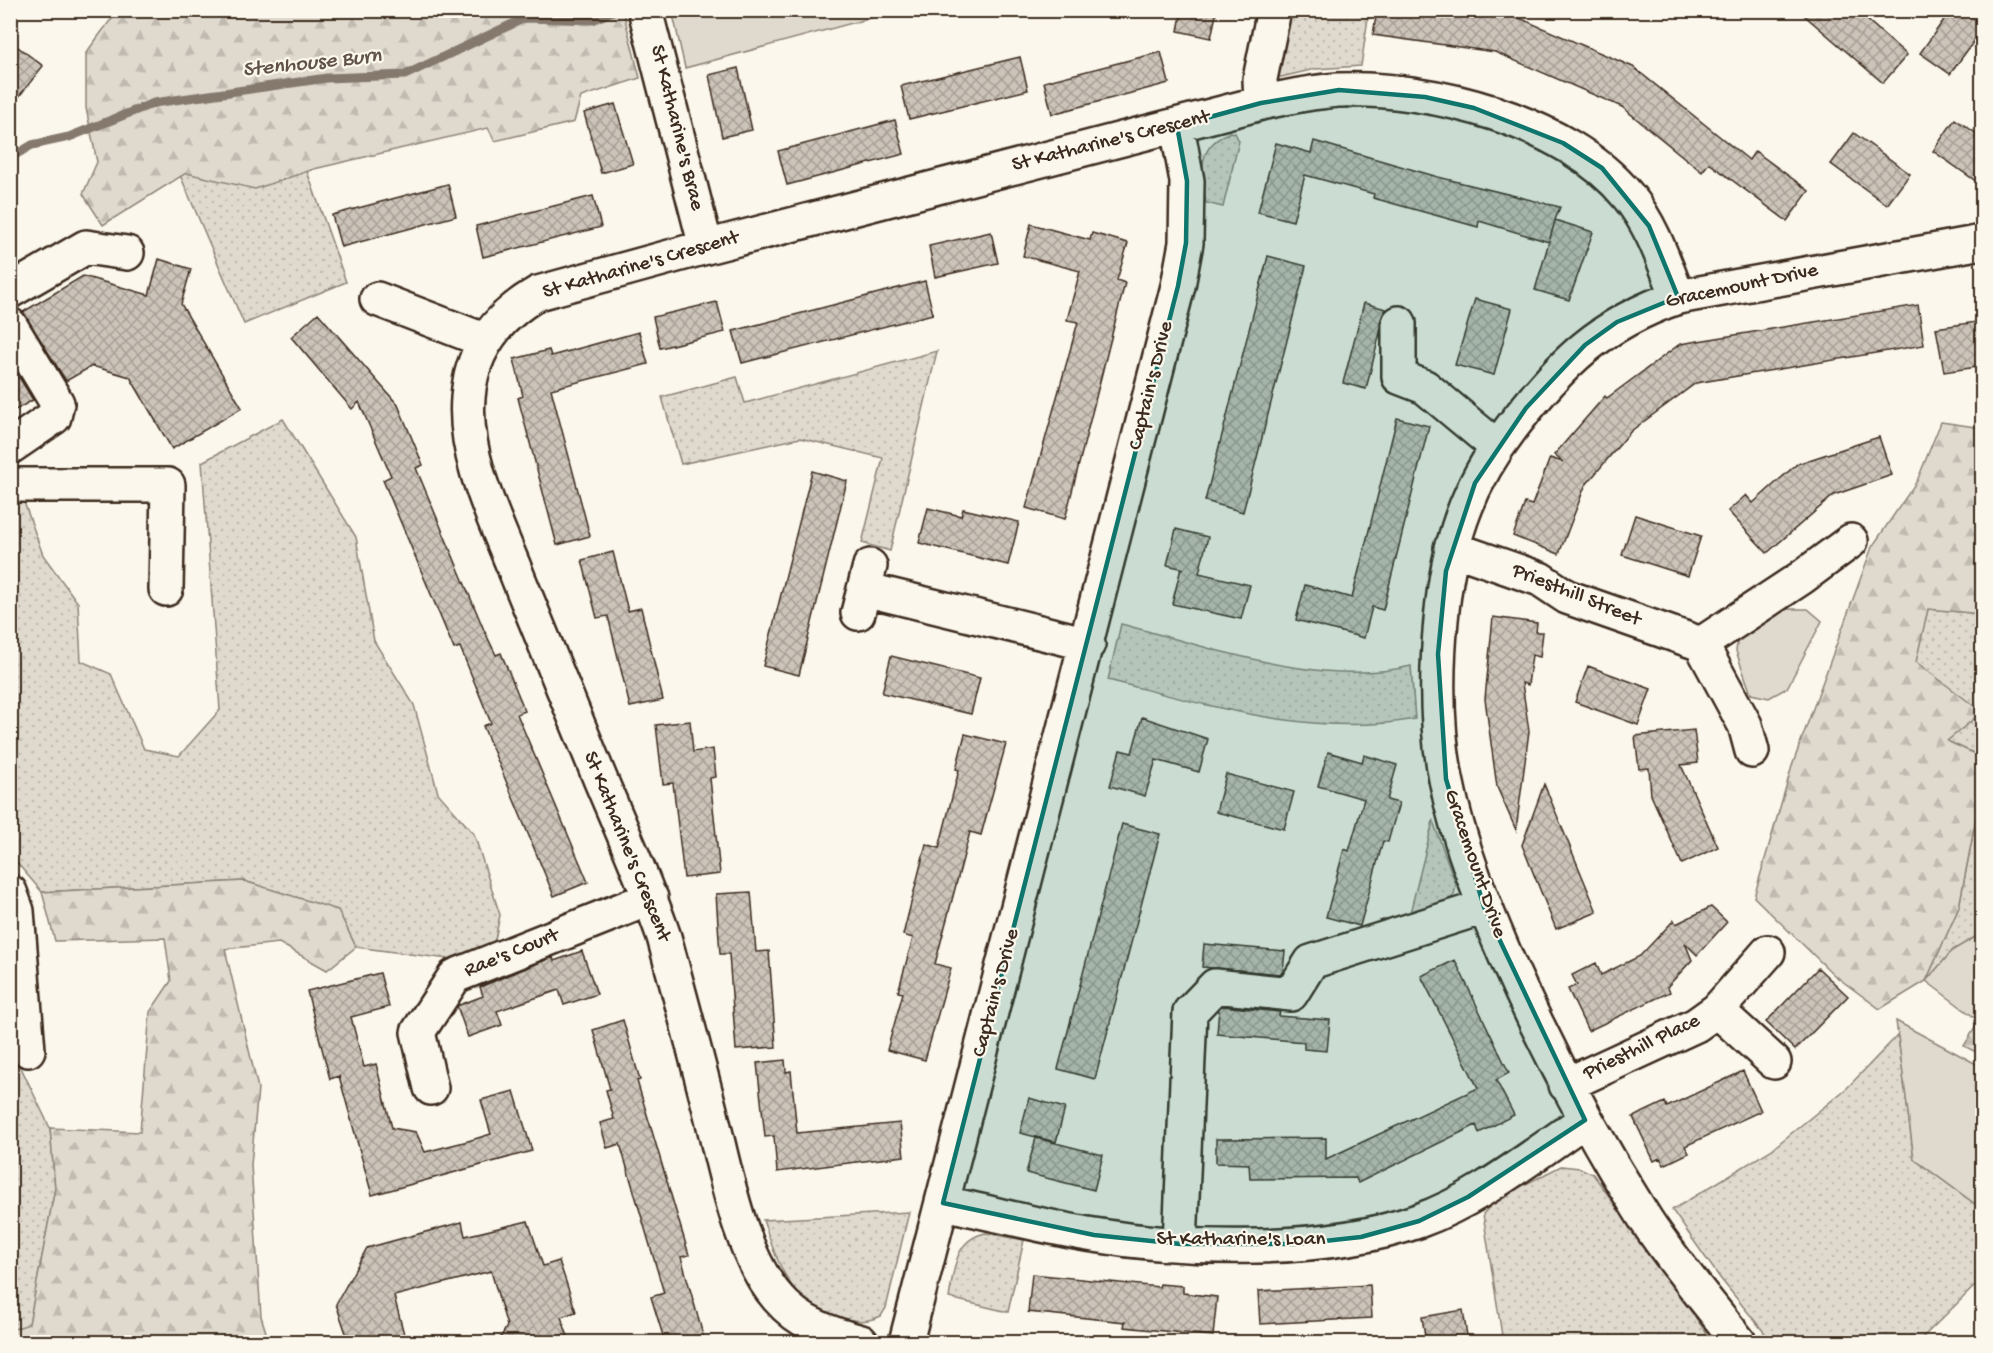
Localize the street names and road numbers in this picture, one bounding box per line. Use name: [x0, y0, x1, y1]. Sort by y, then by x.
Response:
street label: St Katharine's Brae: [643, 43, 709, 214]
street label: St Katharine's Crescent: [1010, 105, 1215, 179]
street label: St Katharine's Crescent: [540, 225, 744, 306]
street label: Gracemount Drive: [1663, 258, 1822, 315]
street label: Captain's Drive: [1124, 318, 1180, 453]
street label: Priesthill Street: [1507, 558, 1646, 634]
street label: St Katharine's Crescent: [576, 748, 676, 948]
street label: Gracemount Drive: [1437, 787, 1511, 943]
street label: Rae's Court: [461, 923, 565, 984]
street label: Captain's Drive: [968, 925, 1026, 1060]
street label: Priesthill Place: [1579, 1009, 1705, 1087]
street label: St Katharine's Loan: [1156, 1228, 1326, 1253]

